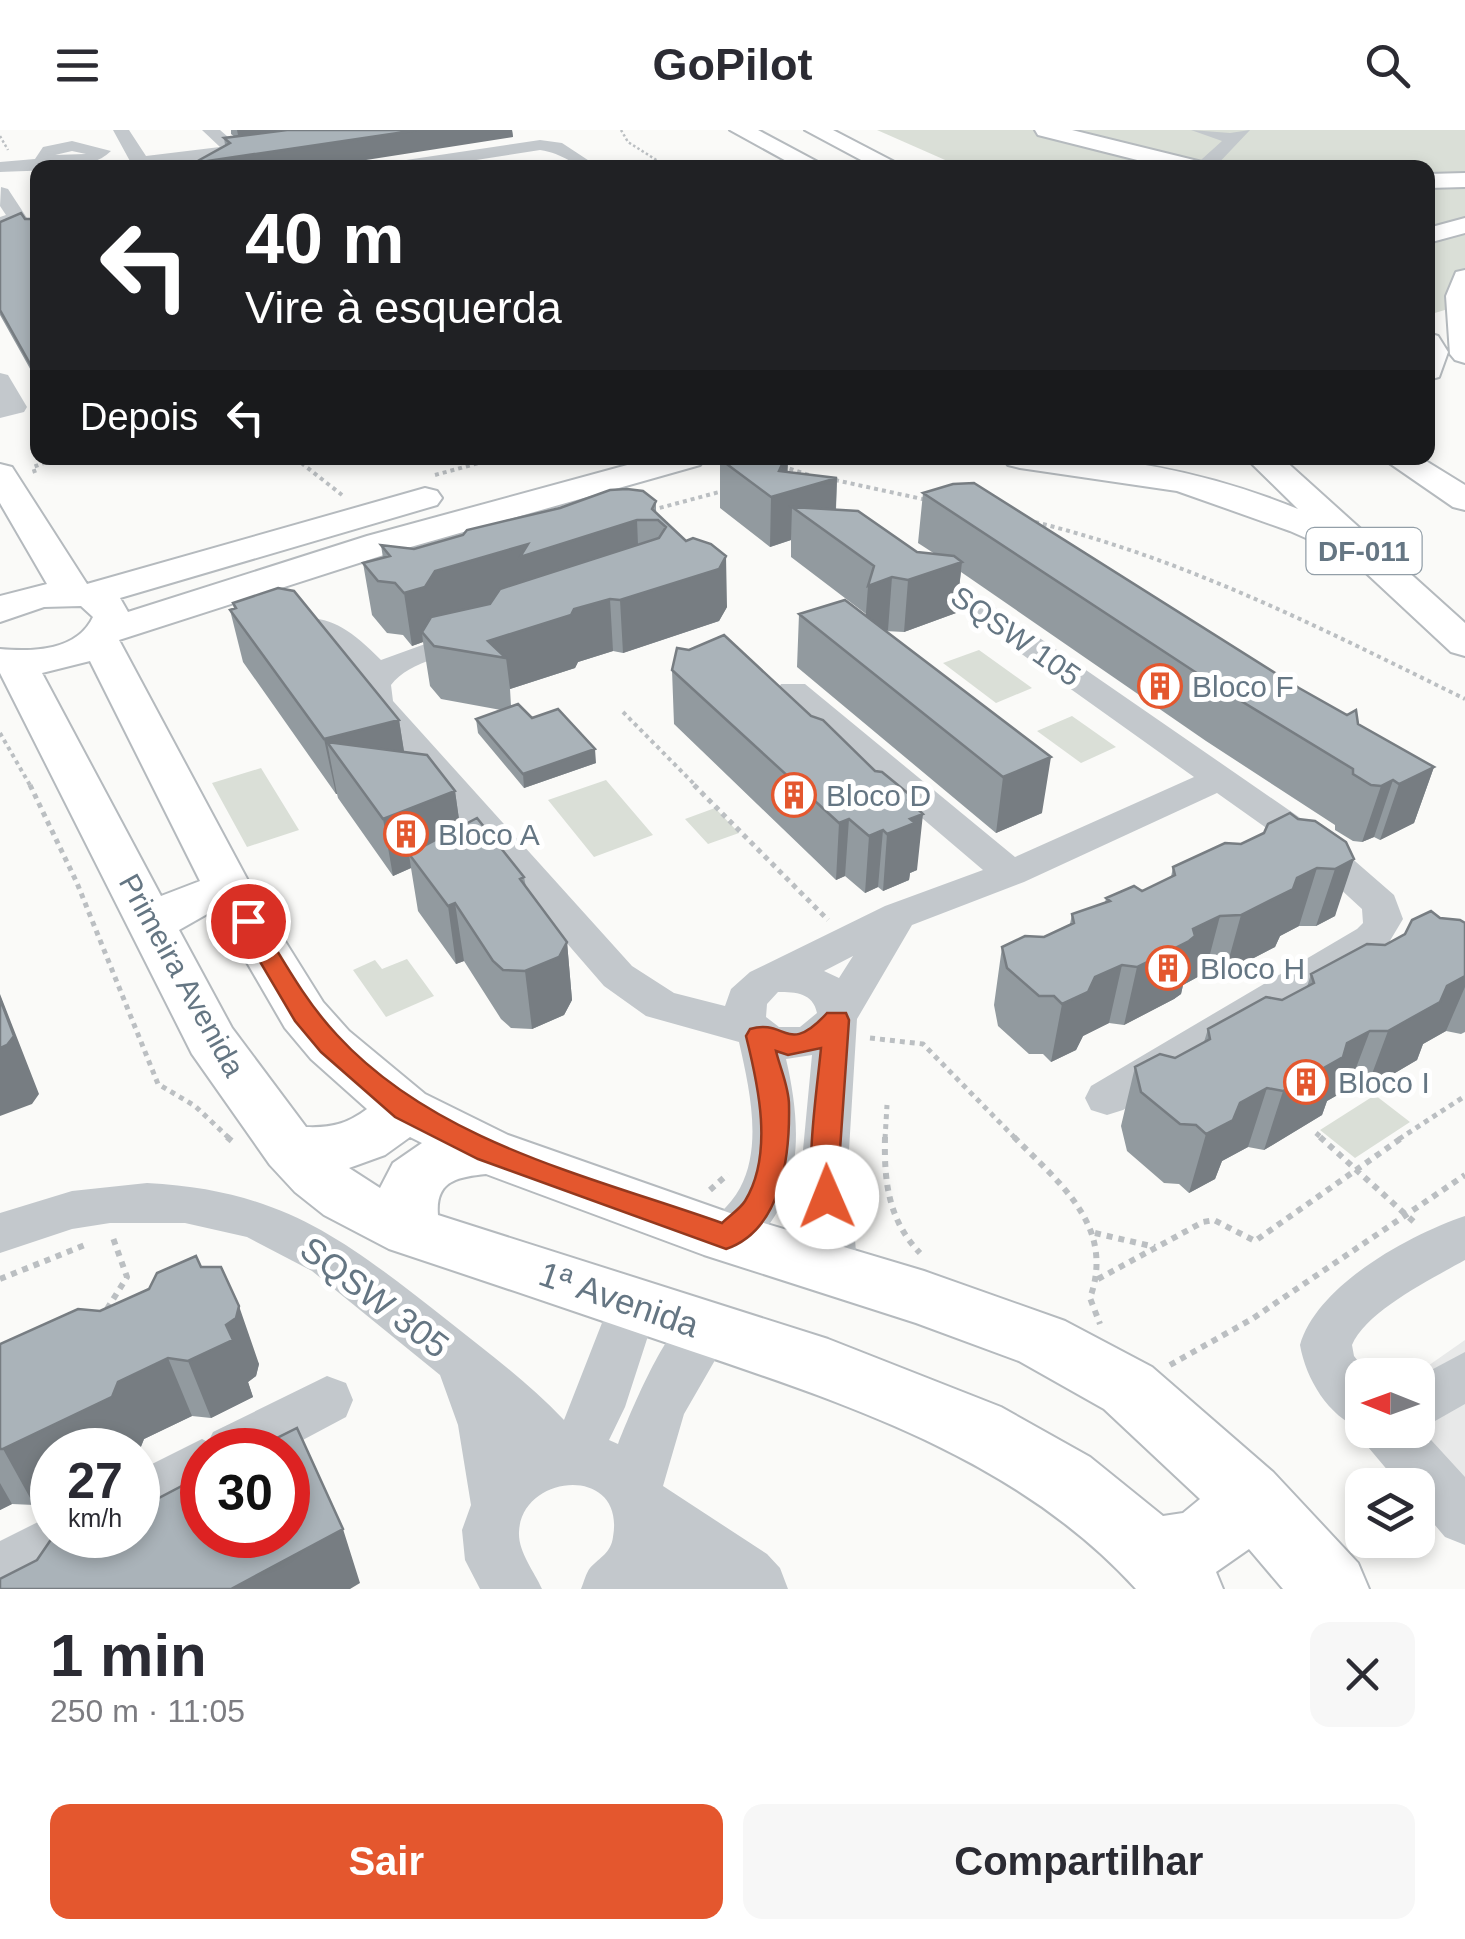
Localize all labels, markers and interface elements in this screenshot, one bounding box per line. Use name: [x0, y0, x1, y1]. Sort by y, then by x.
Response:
icon: menu: [50, 38, 105, 93]
icon: search: [1360, 38, 1415, 93]
text: GoPilot: [653, 39, 812, 90]
icon: left: [80, 200, 210, 330]
text: 40 m: [245, 200, 405, 278]
text: Vire à esquerda: [245, 282, 562, 333]
icon: left: [218, 390, 273, 445]
text: Depois: [80, 396, 198, 438]
road number: DF-011: [1306, 528, 1422, 574]
street label: SQSW 105: [945, 579, 1087, 693]
building icon: Bloco F: [1137, 663, 1183, 709]
place label: Bloco F: [1192, 670, 1294, 703]
building icon: Bloco D: [771, 772, 817, 818]
place label: Bloco D: [826, 779, 931, 812]
building icon: Bloco A: [383, 811, 429, 857]
place label: Bloco A: [438, 818, 540, 851]
street label: Primeira Avenida: [113, 868, 251, 1082]
pin: [206, 879, 291, 964]
icon: arrive: [221, 894, 276, 949]
building icon: Bloco H: [1145, 945, 1191, 991]
place label: Bloco H: [1200, 952, 1305, 985]
building icon: Bloco I: [1283, 1059, 1329, 1105]
place label: Bloco I: [1338, 1066, 1430, 1099]
position arrow: [775, 1145, 879, 1249]
street label: SQSW 305: [293, 1229, 457, 1365]
street label: 1ª Avenida: [534, 1254, 704, 1345]
north arrow: [1345, 1358, 1435, 1448]
map controls: [1345, 1358, 1435, 1558]
speed limit sign: 30: [180, 1428, 310, 1558]
text: 27: [67, 1453, 123, 1509]
button: layers: [1345, 1468, 1435, 1558]
text: km/h: [68, 1504, 122, 1532]
text: 1 min: [50, 1622, 207, 1689]
button: close: [1310, 1622, 1415, 1727]
text: 250 m · 11:05: [50, 1693, 245, 1729]
button: Sair: [50, 1804, 723, 1919]
button: Compartilhar: [743, 1804, 1415, 1919]

